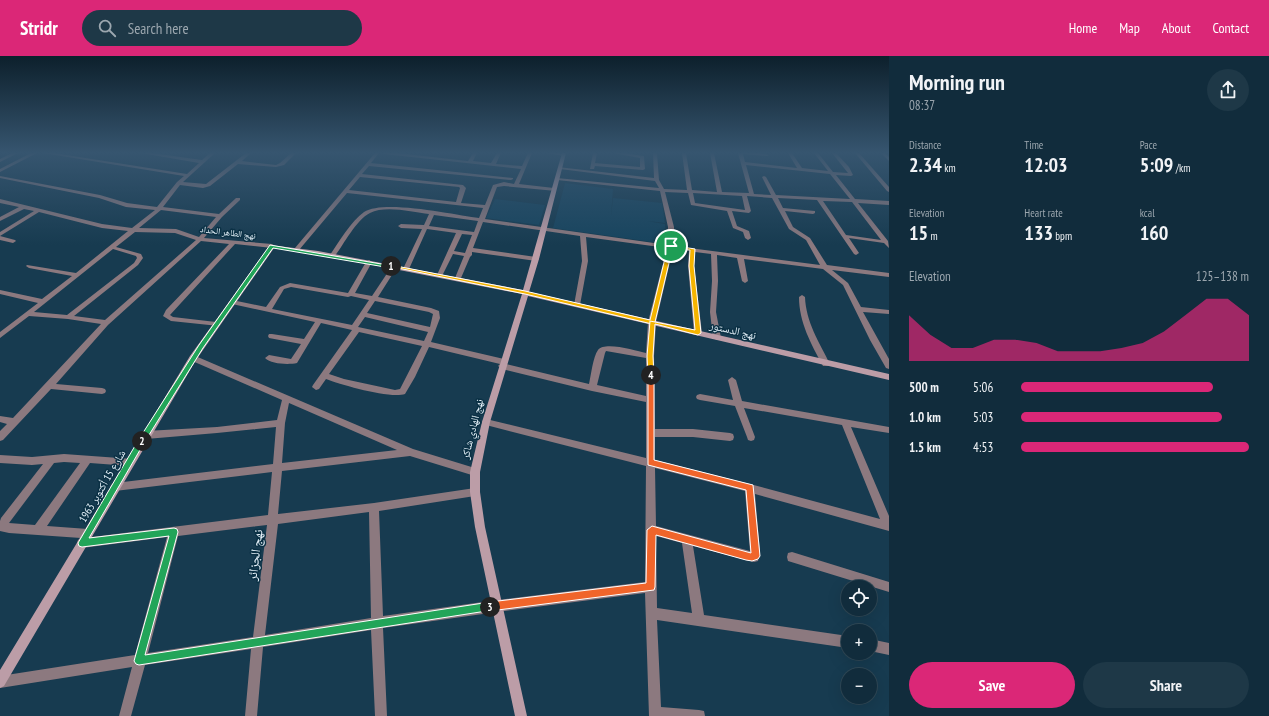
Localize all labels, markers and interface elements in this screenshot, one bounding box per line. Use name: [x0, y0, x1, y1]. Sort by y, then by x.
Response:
search box: [82, 10, 362, 46]
text: Stridr: [20, 16, 58, 40]
icon: search: [96, 17, 118, 39]
text: Search here: [128, 19, 189, 38]
text: Home: [1069, 19, 1097, 37]
text: Map: [1119, 19, 1140, 37]
text: About: [1162, 19, 1191, 37]
text: Contact: [1213, 19, 1249, 37]
text: Morning run: [909, 68, 1005, 96]
button: share: [1207, 69, 1249, 111]
text: 08:37: [909, 97, 935, 114]
text: Distance: [909, 138, 941, 152]
text: Time: [1024, 138, 1043, 152]
text: Pace: [1140, 138, 1157, 152]
text: 2.34: [909, 152, 942, 178]
text: 12:03: [1024, 152, 1068, 178]
text: 5:09: [1140, 152, 1173, 178]
text: km: [942, 161, 956, 175]
text: /km: [1173, 161, 1190, 175]
text: Elevation: [909, 206, 944, 220]
text: Heart rate: [1024, 206, 1063, 220]
text: kcal: [1140, 206, 1155, 220]
text: 15: [909, 220, 928, 246]
text: 133: [1024, 220, 1053, 246]
text: 160: [1140, 220, 1168, 246]
street label: نهج الطاهر الحداد: [199, 223, 257, 242]
pin: [654, 229, 688, 263]
text: m: [928, 229, 938, 243]
text: bpm: [1053, 229, 1072, 243]
icon: arrive: [660, 235, 682, 257]
pin: 1: [381, 256, 401, 276]
text: 1: [388, 259, 394, 273]
text: Elevation: [909, 268, 951, 285]
text: 125–138 m: [1196, 268, 1249, 285]
street label: نهج الدستور: [707, 318, 758, 342]
pin: 4: [641, 365, 661, 385]
text: 4: [648, 368, 654, 382]
text: 500 m: [909, 379, 939, 396]
text: 5:06: [973, 379, 993, 396]
street label: نهج الهادي شاكر: [458, 397, 488, 462]
text: 1.0 km: [909, 409, 941, 426]
text: 5:03: [973, 409, 993, 426]
pin: 2: [132, 431, 152, 451]
text: 2: [139, 434, 145, 448]
text: 1.5 km: [909, 439, 941, 456]
text: 4:53: [973, 439, 993, 456]
street label: شارع 15 أكتوبر 1963: [76, 447, 128, 525]
street label: نهج الجزائر: [243, 528, 268, 583]
map controls: [841, 580, 877, 704]
button: locate: [841, 580, 877, 616]
pin: 3: [480, 597, 500, 617]
text: 3: [487, 600, 493, 614]
button: +: [841, 624, 877, 660]
button: Save: [909, 662, 1075, 708]
button: Share: [1083, 662, 1249, 708]
button: −: [841, 668, 877, 704]

